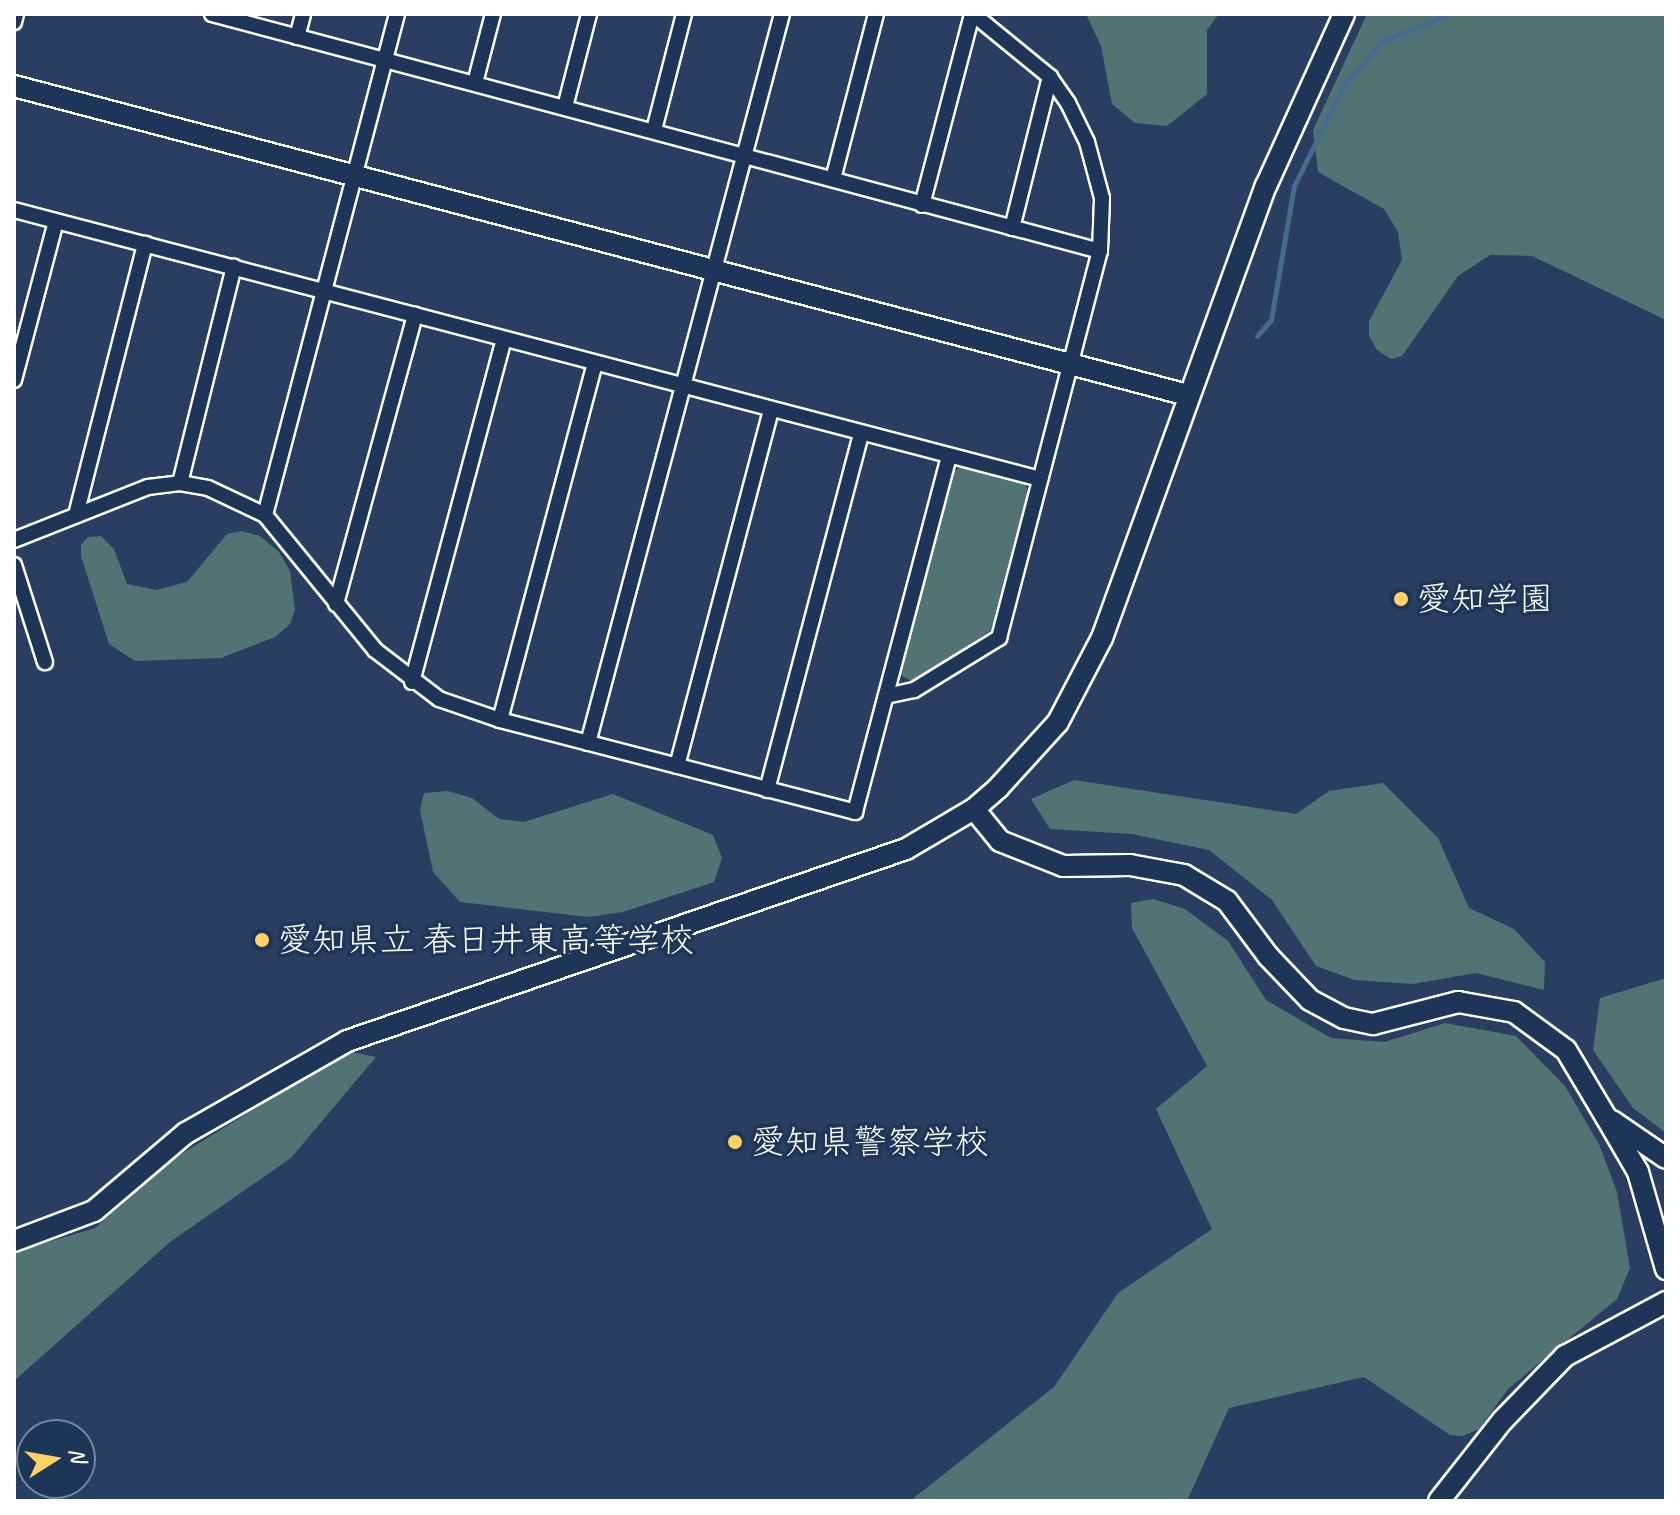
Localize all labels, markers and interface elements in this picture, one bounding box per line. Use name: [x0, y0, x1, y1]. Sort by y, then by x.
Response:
place label: 愛知学園: [1417, 579, 1553, 619]
marker: 愛知学園: [1392, 590, 1410, 608]
place label: 愛知県立 春日井東高等学校: [278, 920, 694, 960]
marker: 愛知県立 春日井東高等学校: [253, 931, 271, 949]
place label: 愛知県警察学校: [751, 1122, 989, 1162]
marker: 愛知県警察学校: [726, 1133, 744, 1151]
north arrow: [16, 1419, 96, 1499]
text: N: [63, 1445, 93, 1464]

